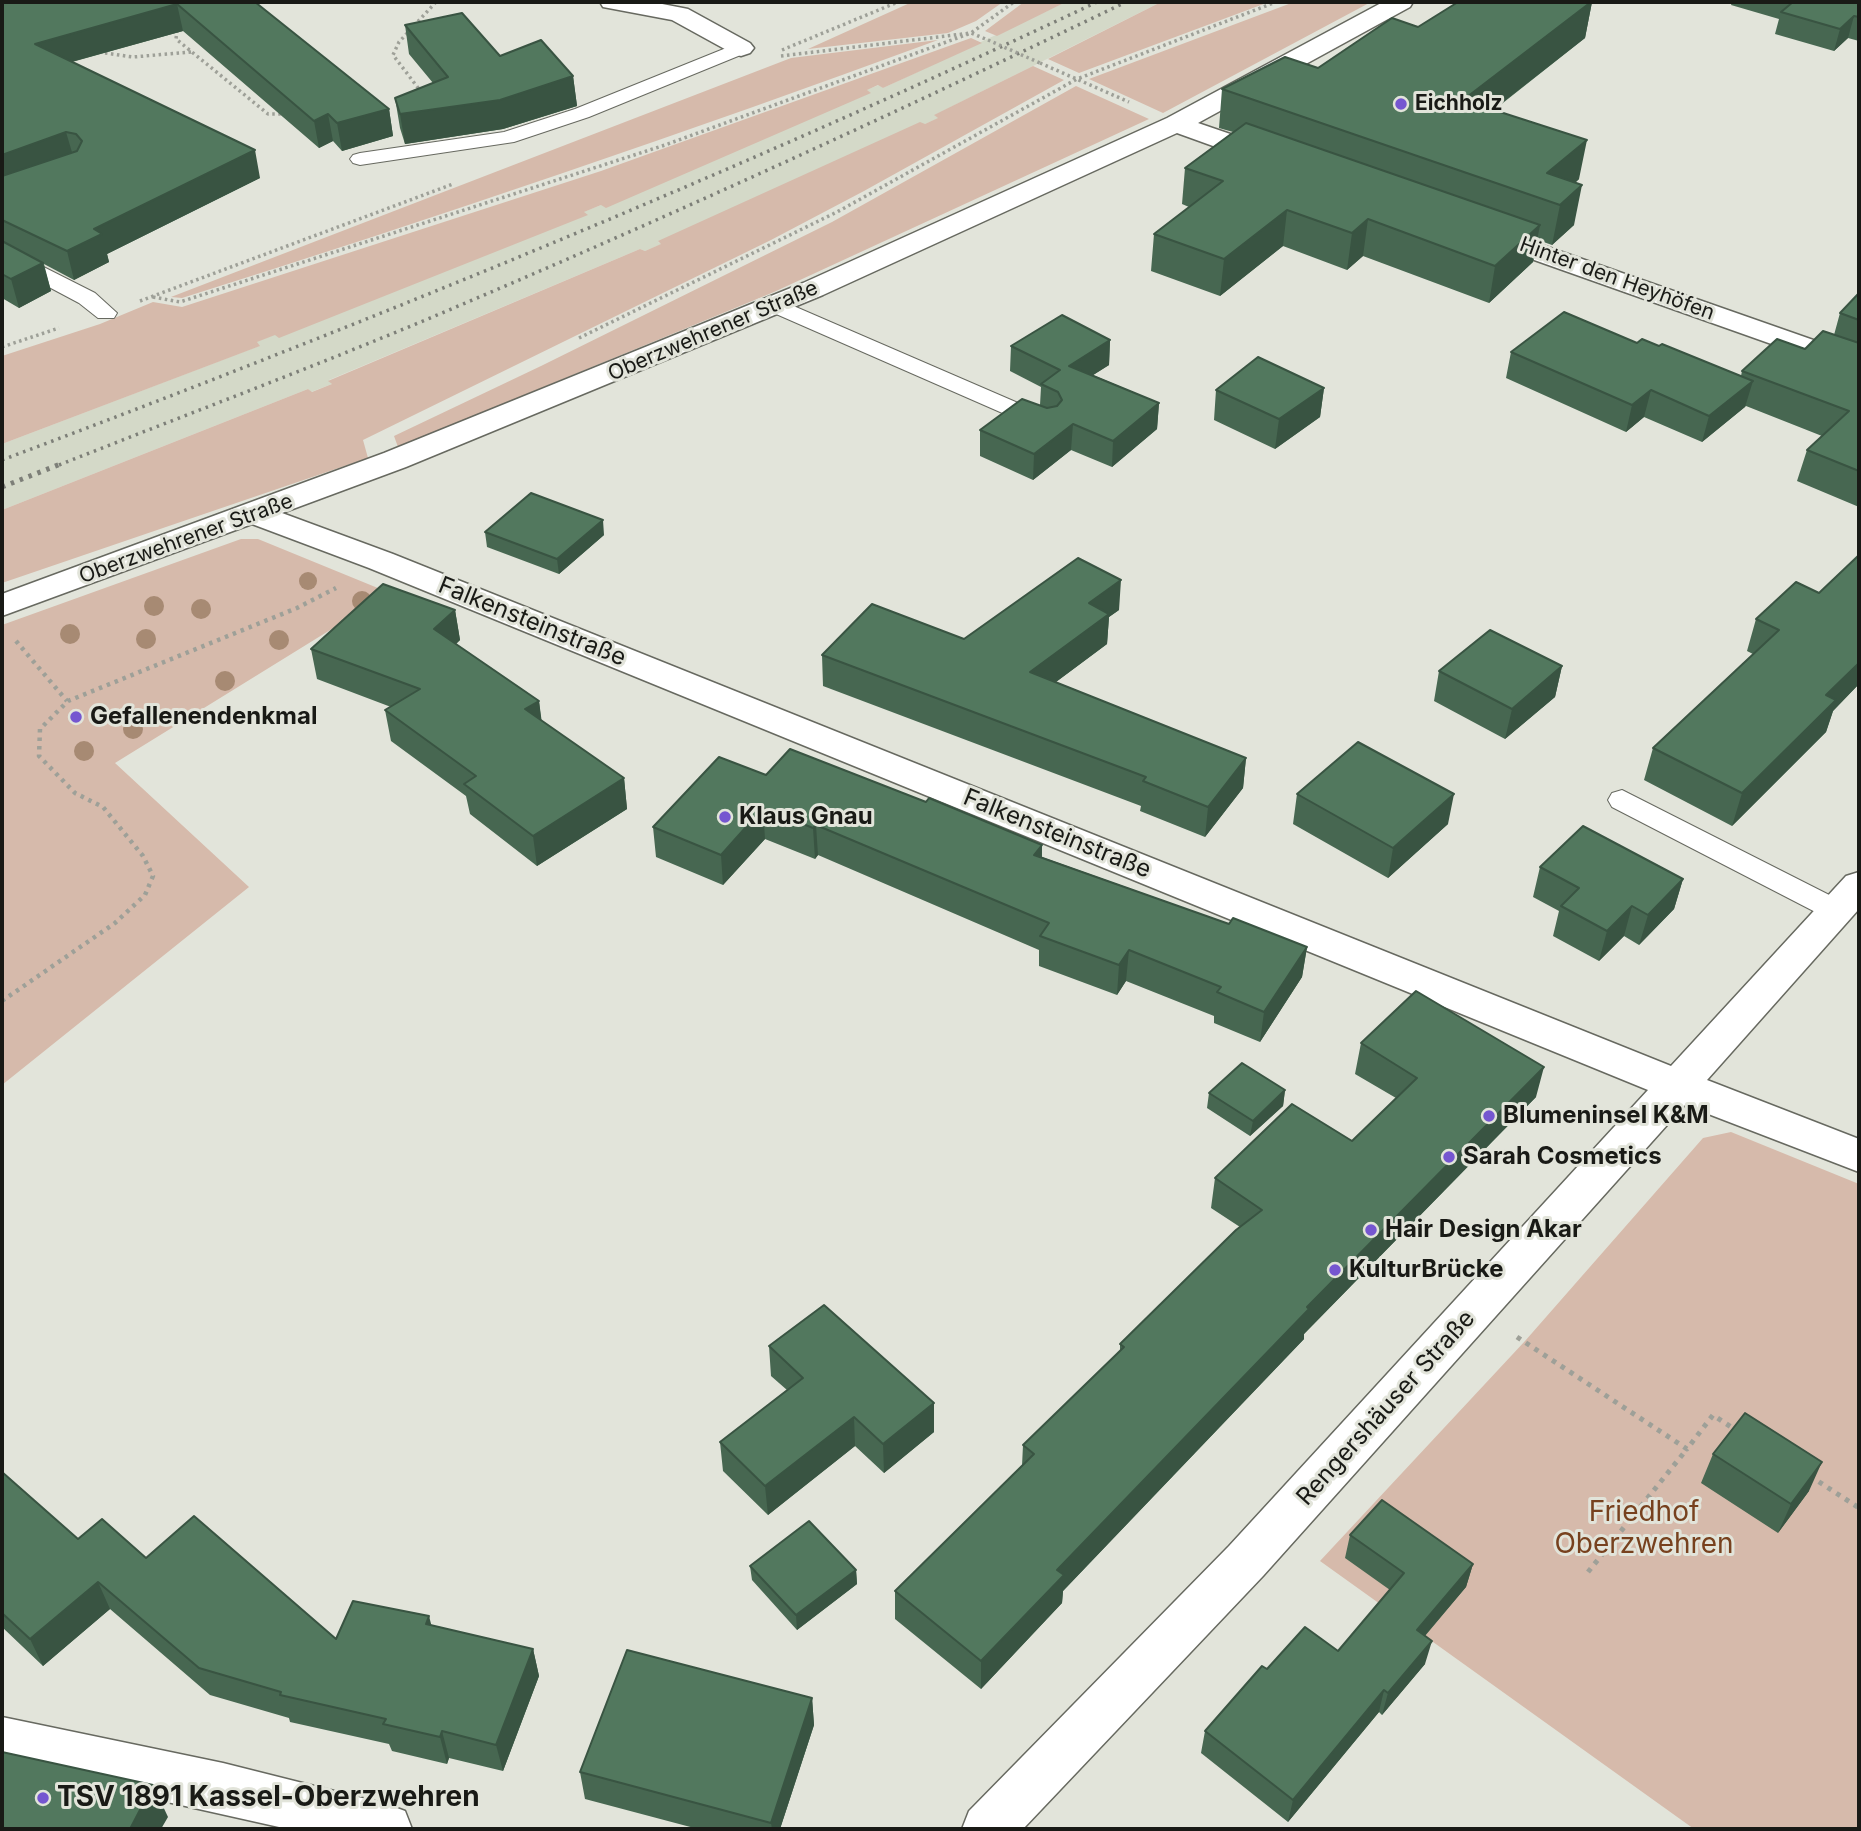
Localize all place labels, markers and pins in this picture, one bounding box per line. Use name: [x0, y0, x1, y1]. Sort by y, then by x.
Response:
place label: Eichholz: [1415, 91, 1503, 117]
marker: Eichholz: [1393, 96, 1409, 112]
place label: Gefallenendenkmal: [90, 703, 317, 731]
marker: Gefallenendenkmal: [68, 709, 84, 725]
place label: Klaus Gnau: [739, 803, 873, 831]
marker: Klaus Gnau: [717, 809, 733, 825]
place label: Blumeninsel K&M: [1503, 1102, 1709, 1130]
marker: Blumeninsel K&M: [1481, 1108, 1497, 1124]
place label: Sarah Cosmetics: [1463, 1143, 1662, 1171]
marker: Sarah Cosmetics: [1441, 1149, 1457, 1165]
place label: Hair Design Akar: [1385, 1216, 1582, 1244]
marker: Hair Design Akar: [1363, 1222, 1379, 1238]
place label: KulturBrücke: [1349, 1256, 1504, 1284]
marker: KulturBrücke: [1327, 1262, 1343, 1278]
place label: TSV 1891 Kassel-Oberzwehren: [57, 1781, 480, 1815]
marker: TSV 1891 Kassel-Oberzwehren: [35, 1790, 51, 1806]

